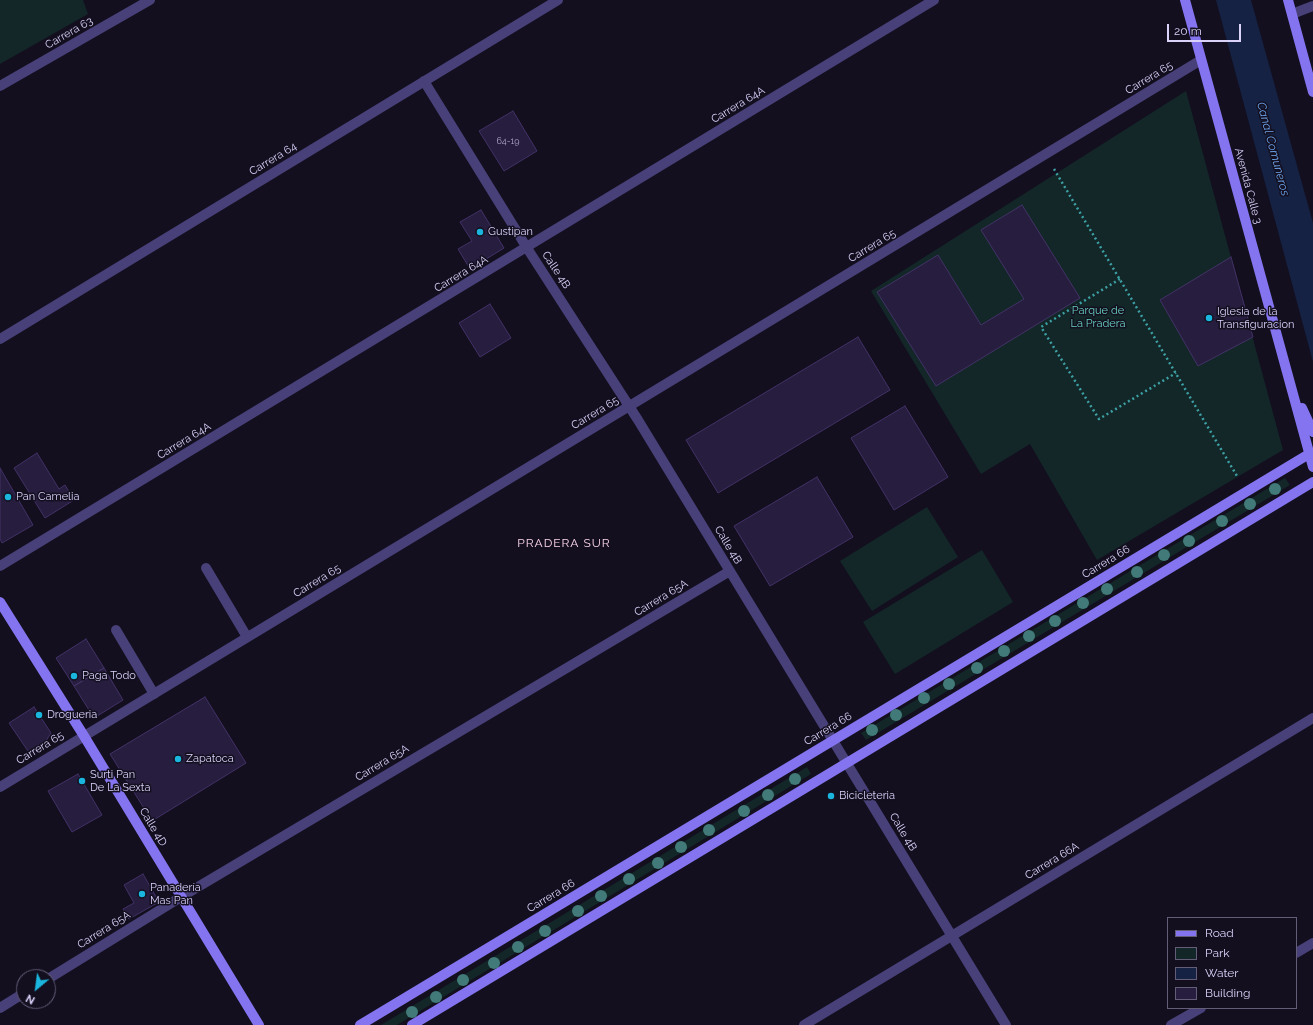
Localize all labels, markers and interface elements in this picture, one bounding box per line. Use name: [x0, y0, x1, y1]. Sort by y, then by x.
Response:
street label: Carrera 63: [43, 14, 95, 52]
scale bar: [1169, 16, 1243, 42]
text: 20 m: [1174, 24, 1202, 38]
street label: Carrera 65: [1123, 59, 1175, 97]
street label: Carrera 64A: [709, 84, 767, 126]
water label: Canal Comuneros: [1254, 100, 1292, 198]
house number: 64-19: [496, 136, 520, 146]
street label: Carrera 64: [247, 140, 299, 178]
street label: Avenida Calle 3: [1231, 146, 1265, 226]
place label: Gustipan: [488, 225, 533, 239]
marker: Gustipan: [475, 227, 485, 237]
street label: Carrera 65: [846, 227, 898, 265]
street label: Calle 4B: [539, 249, 573, 291]
street label: Carrera 64A: [432, 253, 490, 295]
park label: Parque de La Pradera: [1070, 304, 1126, 330]
place label: Iglesia de la Transfiguracion: [1217, 305, 1294, 331]
marker: Iglesia de la Transfiguracion: [1204, 313, 1214, 323]
street label: Carrera 65: [569, 394, 621, 432]
street label: Carrera 64A: [155, 420, 213, 462]
place label: Pan Camelia: [16, 490, 79, 504]
marker: Pan Camelia: [3, 492, 13, 502]
street label: Calle 4B: [711, 524, 745, 566]
district label: PRADERA SUR: [517, 536, 611, 550]
street label: Carrera 66: [1080, 543, 1132, 581]
street label: Carrera 65: [291, 562, 343, 600]
street label: Carrera 65A: [632, 577, 690, 619]
place label: Paga Todo: [82, 669, 136, 683]
marker: Paga Todo: [69, 671, 79, 681]
place label: Drogueria: [47, 708, 97, 722]
marker: Drogueria: [34, 710, 44, 720]
street label: Carrera 66: [802, 710, 854, 748]
street label: Carrera 65: [14, 729, 66, 767]
street label: Carrera 65A: [353, 742, 411, 784]
place label: Zapatoca: [186, 752, 234, 766]
marker: Zapatoca: [173, 754, 183, 764]
place label: Surti Pan De La Sexta: [90, 768, 150, 794]
marker: Surti Pan De La Sexta: [77, 776, 87, 786]
place label: Bicicleteria: [839, 789, 895, 803]
marker: Bicicleteria: [826, 791, 836, 801]
street label: Calle 4D: [136, 805, 170, 849]
street label: Calle 4B: [886, 811, 920, 853]
street label: Carrera 66A: [1023, 840, 1081, 882]
street label: Carrera 66: [525, 877, 577, 915]
place label: Panadería Mas Pan: [150, 881, 201, 907]
marker: Panadería Mas Pan: [137, 889, 147, 899]
street label: Carrera 65A: [75, 908, 133, 952]
legend: [1167, 917, 1297, 1009]
text: Road: [1205, 926, 1234, 940]
text: Park: [1205, 946, 1230, 960]
text: Water: [1205, 966, 1239, 980]
north arrow: [16, 969, 56, 1009]
text: Building: [1205, 986, 1251, 1000]
text: N: [24, 991, 37, 1007]

